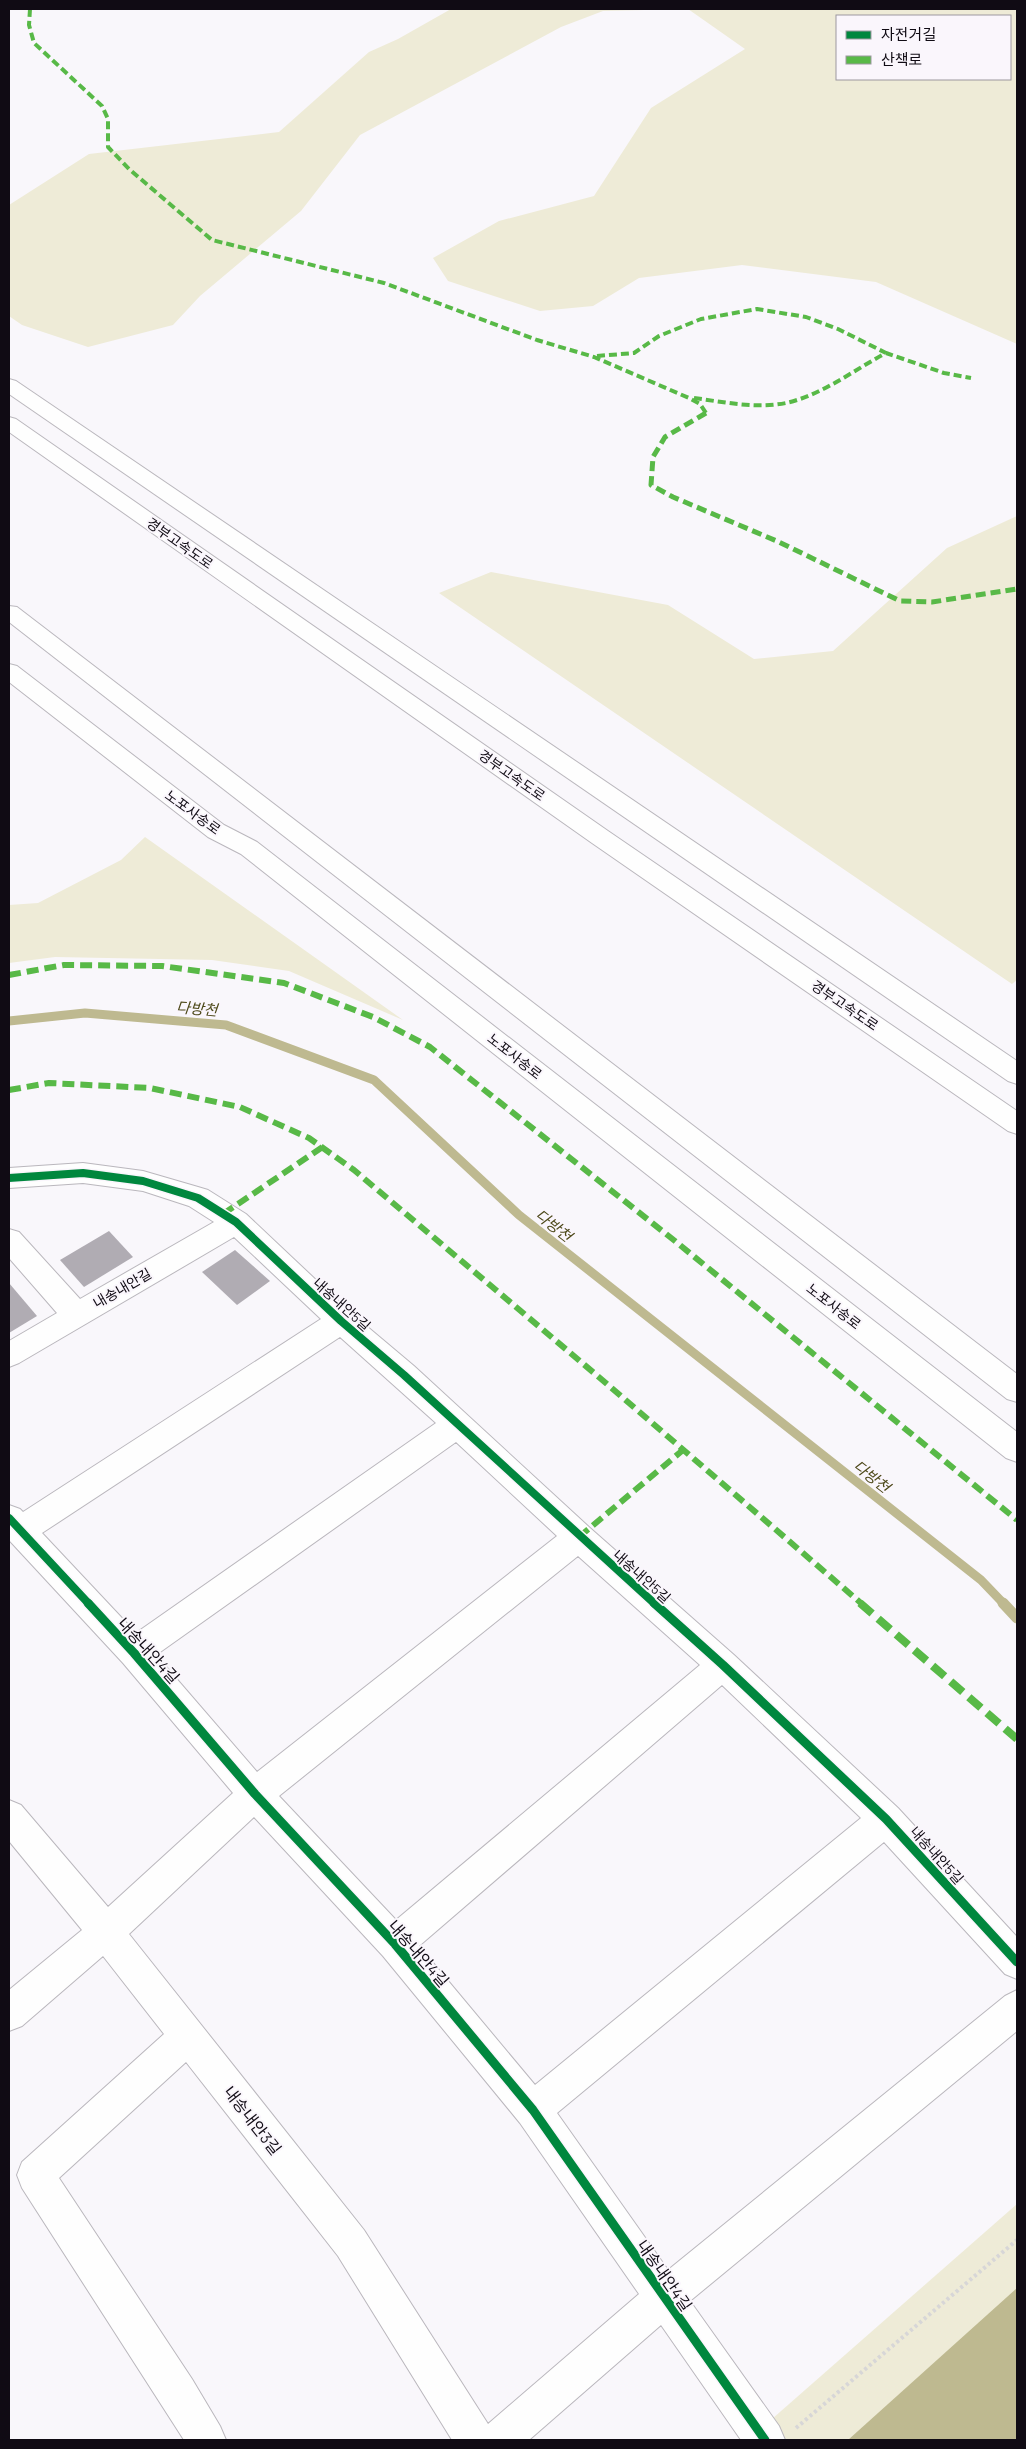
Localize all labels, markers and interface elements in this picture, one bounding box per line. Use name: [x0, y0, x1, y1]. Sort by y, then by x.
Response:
legend: [836, 15, 1011, 80]
text: 자전거길: [881, 25, 936, 43]
text: 산책로: [881, 50, 922, 68]
street label: 경부고속도로: [143, 514, 217, 572]
street label: 경부고속도로: [475, 746, 549, 804]
street label: 노포사송로: [162, 786, 224, 838]
street label: 경부고속도로: [808, 976, 882, 1034]
water label: 다방천: [176, 997, 221, 1019]
street label: 노포사송로: [484, 1029, 546, 1083]
water label: 다방천: [532, 1205, 578, 1246]
street label: 내송내안길: [90, 1265, 154, 1311]
street label: 내송내안5길: [310, 1274, 374, 1334]
street label: 노포사송로: [803, 1279, 865, 1333]
water label: 다방천: [850, 1456, 896, 1497]
street label: 내송내안5길: [610, 1546, 674, 1606]
street label: 내송내안4길: [114, 1613, 184, 1687]
street label: 내송내안5길: [907, 1823, 967, 1887]
street label: 내송내안4길: [385, 1916, 453, 1990]
street label: 내송내안3길: [220, 2082, 286, 2158]
street label: 내송내안4길: [634, 2236, 696, 2314]

